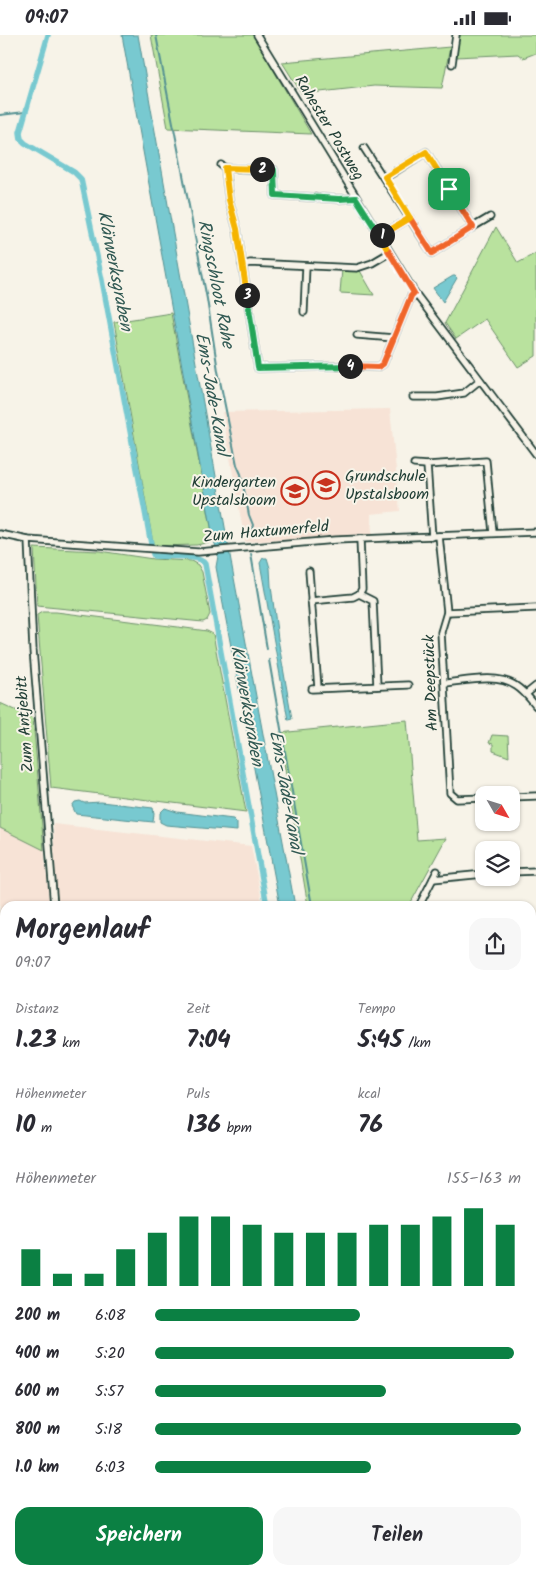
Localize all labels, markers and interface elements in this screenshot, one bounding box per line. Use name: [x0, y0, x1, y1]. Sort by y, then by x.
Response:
text: 09:07: [25, 3, 68, 33]
street label: Rahester Postweg: [288, 71, 370, 185]
pin: 2: [250, 157, 274, 181]
text: 2: [258, 158, 267, 180]
pin: [428, 168, 470, 210]
icon: arrive: [435, 175, 463, 203]
water label: Klärwerksgraben: [88, 208, 140, 335]
water label: Ringschloot Rahe: [188, 217, 242, 352]
pin: 1: [370, 223, 394, 247]
text: 1: [380, 224, 385, 246]
pin: 3: [234, 283, 260, 307]
text: 3: [244, 284, 251, 306]
water label: Ems-Jade-Kanal: [186, 330, 237, 461]
pin: 4: [338, 353, 362, 379]
text: 4: [347, 355, 354, 377]
place label: Grundschule Upstalsboom: [345, 464, 429, 507]
place label: Kindergarten Upstalsboom: [191, 470, 276, 513]
school or university icon: Grundschule Upstalsboom: [311, 470, 341, 500]
school or university icon: Kindergarten Upstalsboom: [280, 476, 310, 506]
street label: Zum Haxtumerfeld: [202, 514, 331, 550]
street label: Am Deepstück: [417, 634, 445, 732]
water label: Klärwerksgraben: [221, 643, 271, 770]
street label: Zum Antjebitt: [9, 674, 41, 773]
water label: Ems-Jade-Kanal: [260, 728, 311, 859]
north arrow: [475, 786, 520, 831]
map controls: [475, 786, 520, 886]
button: layers: [475, 841, 520, 886]
text: Morgenlauf: [15, 908, 149, 953]
button: share: [469, 918, 521, 970]
text: 09:07: [15, 950, 50, 975]
text: Distanz: [15, 998, 59, 1020]
text: Zeit: [186, 998, 210, 1020]
text: Tempo: [358, 998, 396, 1020]
text: 1.23: [15, 1020, 57, 1060]
text: 7:04: [186, 1020, 231, 1060]
text: 5:45: [358, 1020, 403, 1060]
text: km: [57, 1032, 80, 1054]
text: /km: [403, 1032, 431, 1054]
text: Höhenmeter: [15, 1083, 86, 1105]
text: Puls: [186, 1083, 210, 1105]
text: kcal: [358, 1083, 380, 1105]
text: 10: [15, 1105, 35, 1145]
text: 136: [186, 1105, 221, 1145]
text: 76: [358, 1105, 383, 1145]
text: m: [35, 1117, 52, 1139]
text: bpm: [221, 1117, 252, 1139]
text: Höhenmeter: [15, 1166, 96, 1191]
text: 155–163 m: [447, 1166, 521, 1191]
text: 200 m: [15, 1303, 60, 1328]
text: 6:08: [95, 1303, 125, 1328]
text: 400 m: [15, 1341, 59, 1366]
text: 5:20: [95, 1341, 125, 1366]
text: 600 m: [15, 1379, 59, 1404]
text: 5:57: [95, 1379, 124, 1404]
text: 800 m: [15, 1417, 60, 1442]
text: 5:18: [95, 1417, 122, 1442]
text: 1.0 km: [15, 1455, 59, 1480]
text: 6:03: [95, 1455, 125, 1480]
button: Speichern: [15, 1507, 263, 1565]
button: Teilen: [273, 1507, 521, 1565]

